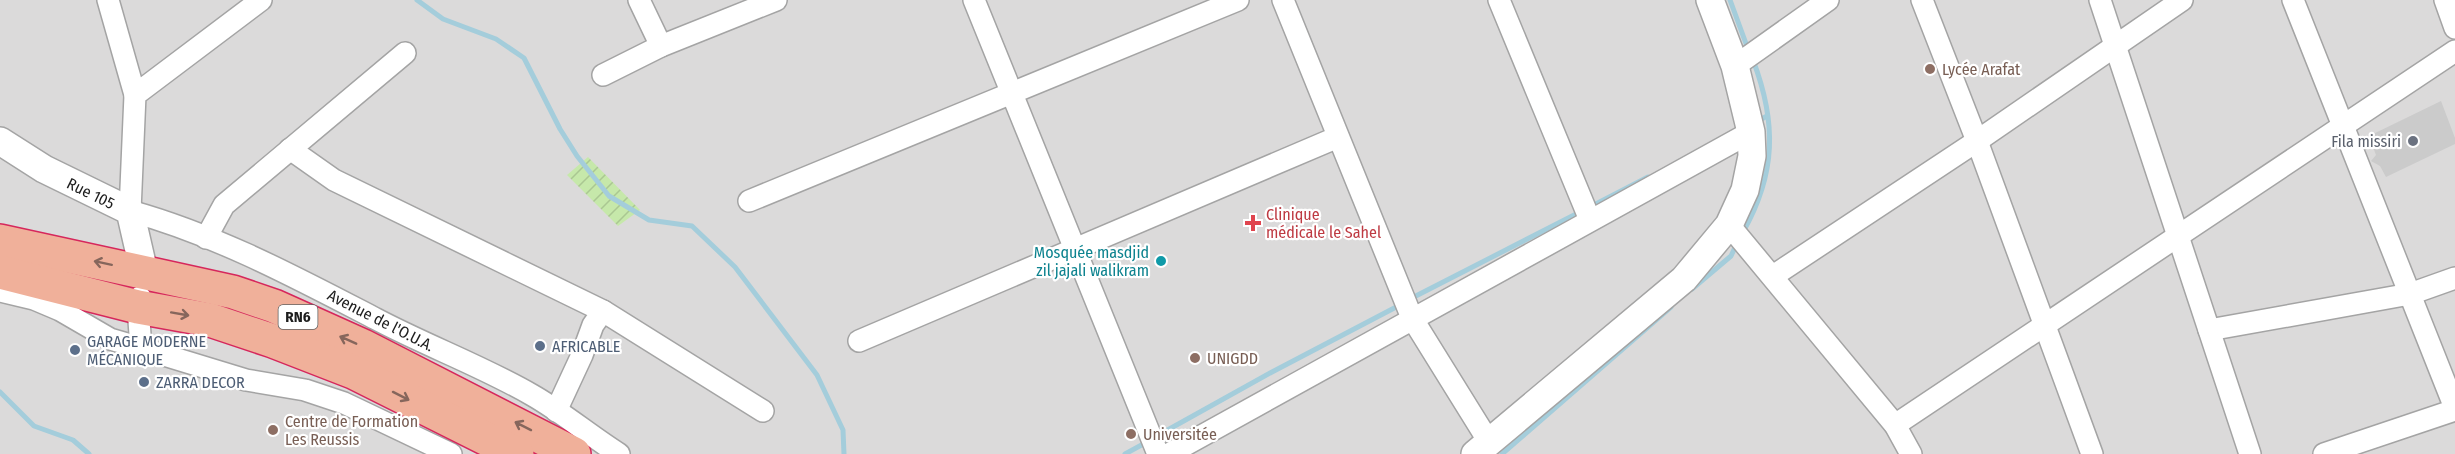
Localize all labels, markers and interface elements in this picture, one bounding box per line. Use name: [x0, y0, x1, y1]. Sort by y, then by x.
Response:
place label: Lycée Arafat: [1942, 60, 2021, 79]
marker: Lycée Arafat: [1923, 62, 1937, 76]
place label: Fila missiri: [2331, 132, 2401, 151]
marker: Fila missiri: [2406, 134, 2420, 148]
street label: Rue 105: [64, 174, 118, 213]
place label: Clinique médicale le Sahel: [1266, 205, 1381, 242]
marker: Clinique médicale le Sahel: [1244, 214, 1262, 232]
place label: Mosquée masdjid zil jajali walikram: [1034, 243, 1149, 280]
marker: Mosquée masdjid zil jajali walikram: [1154, 254, 1168, 268]
one-way arrow: [93, 257, 113, 268]
street label: Avenue de l'O.U.A.: [324, 285, 437, 355]
road number: RN6: [278, 305, 318, 329]
one-way arrow: [169, 309, 189, 320]
place label: GARAGE MODERNE MÉCANIQUE: [87, 332, 206, 369]
one-way arrow: [339, 333, 357, 345]
place label: AFRICABLE: [552, 337, 620, 356]
marker: AFRICABLE: [533, 339, 547, 353]
marker: GARAGE MODERNE MÉCANIQUE: [68, 343, 82, 357]
place label: UNIGDD: [1207, 349, 1258, 368]
marker: UNIGDD: [1188, 351, 1202, 365]
place label: ZARRA DECOR: [156, 373, 245, 392]
marker: ZARRA DECOR: [137, 375, 151, 389]
one-way arrow: [392, 391, 410, 402]
place label: Centre de Formation Les Reussis: [285, 412, 418, 449]
one-way arrow: [514, 420, 532, 431]
marker: Centre de Formation Les Reussis: [266, 423, 280, 437]
place label: Universitée: [1143, 425, 1217, 444]
marker: Universitée: [1124, 427, 1138, 441]

